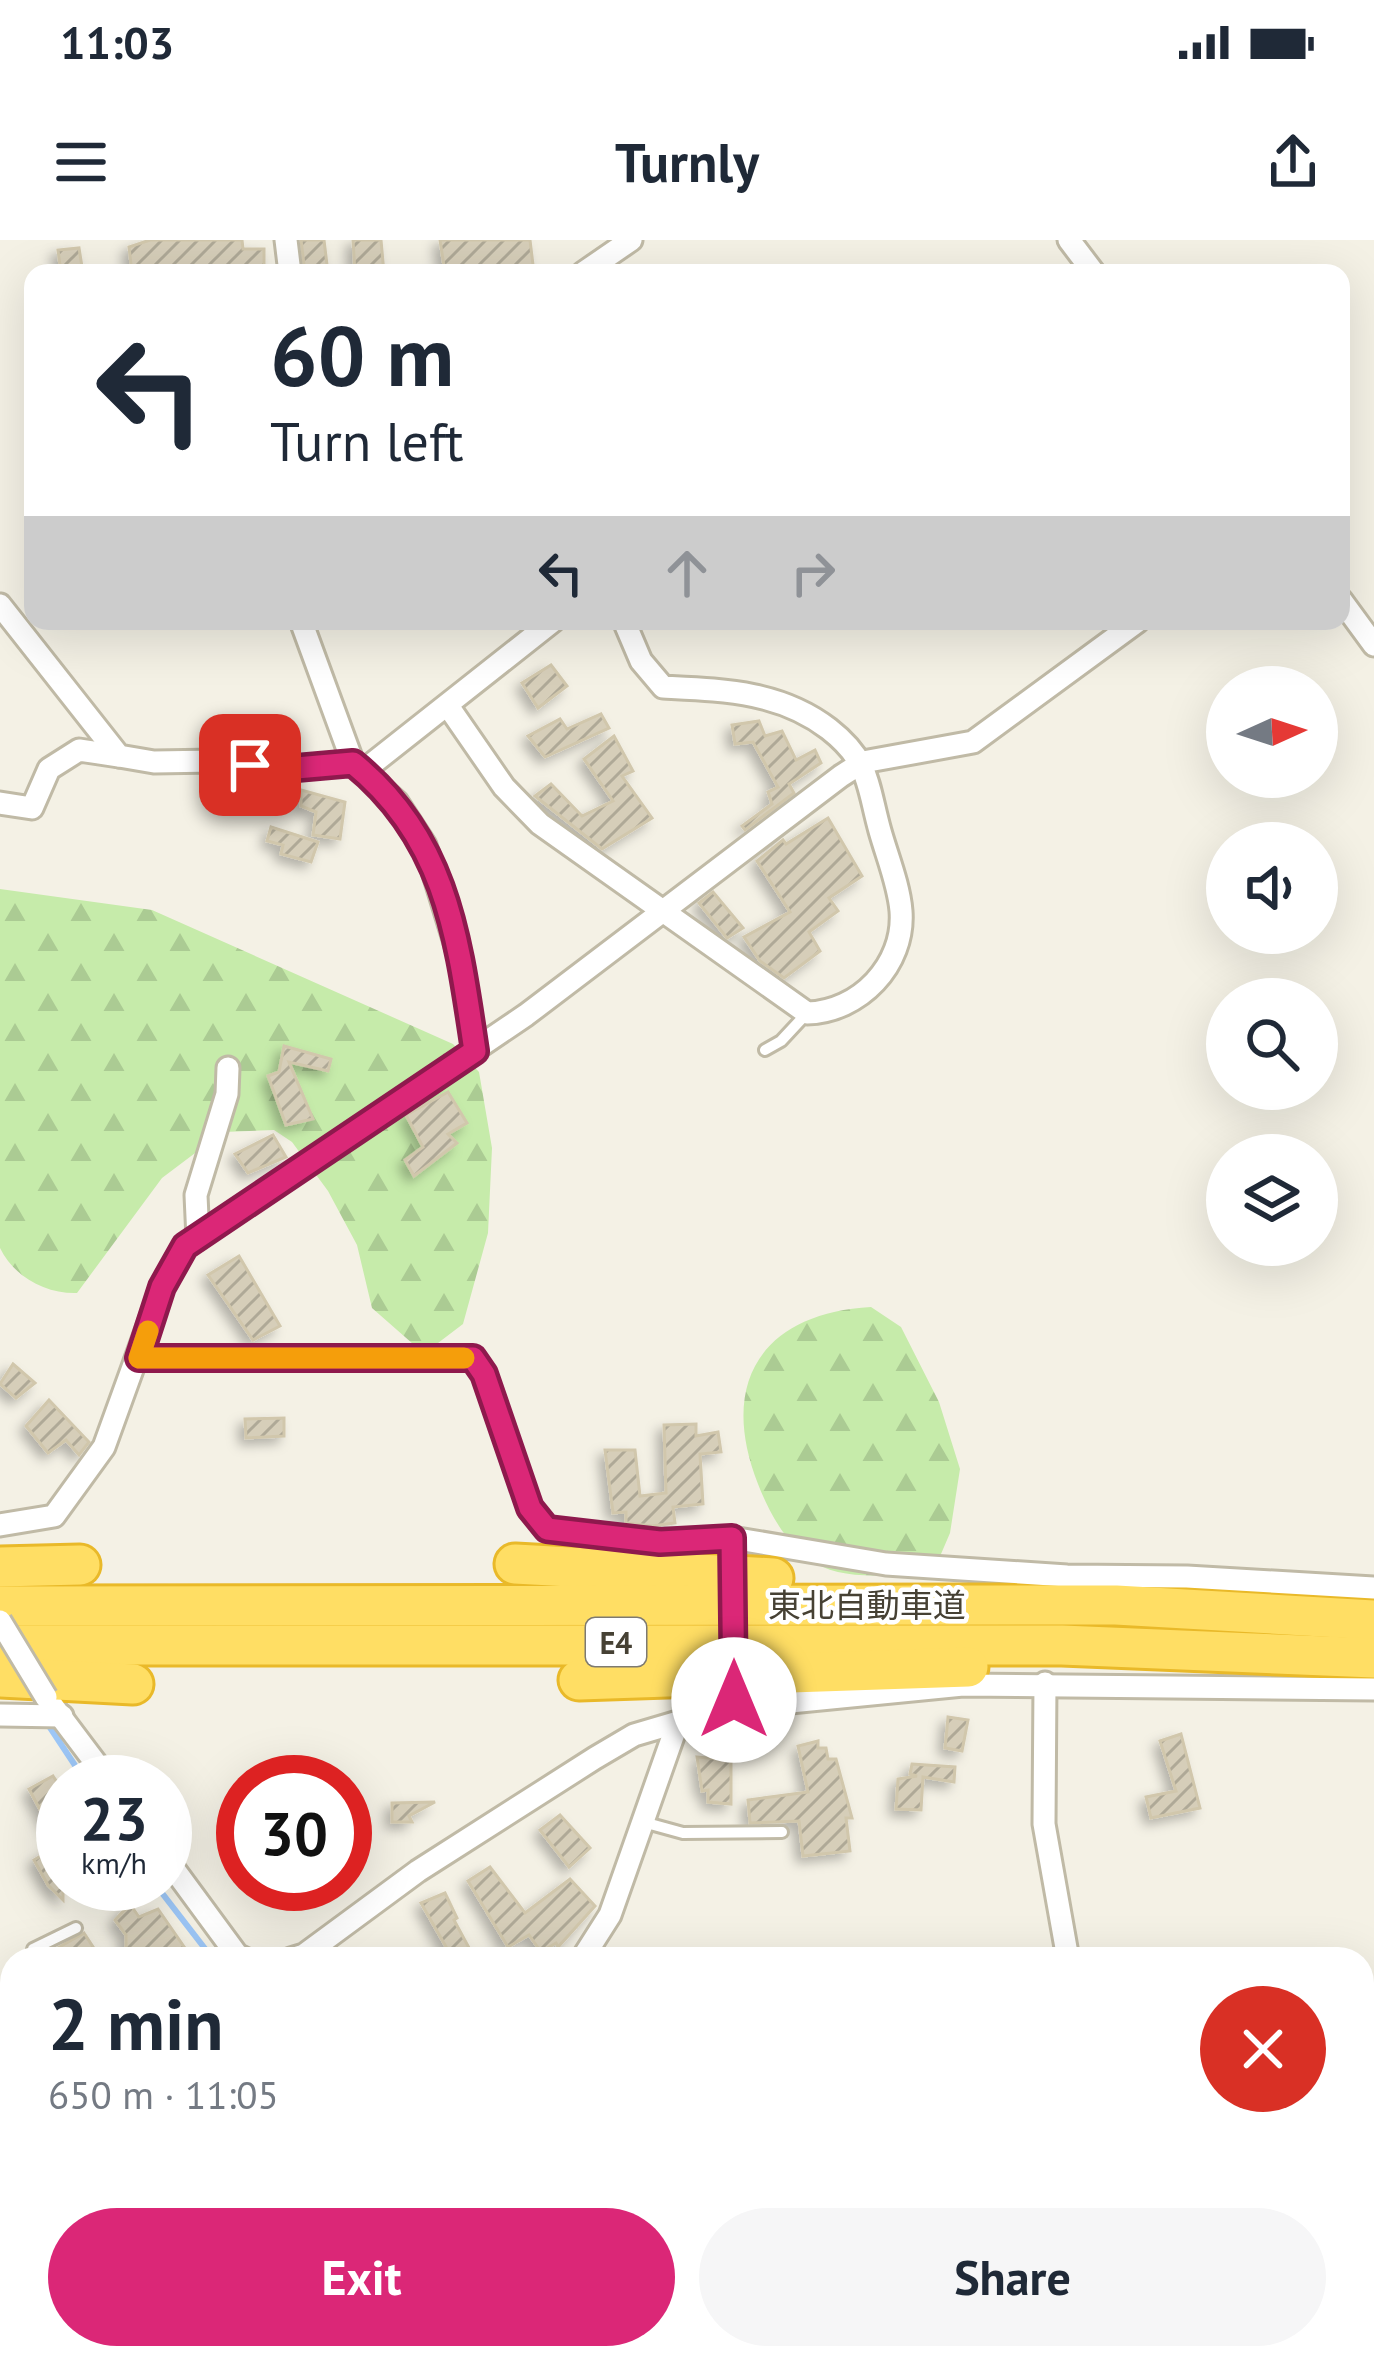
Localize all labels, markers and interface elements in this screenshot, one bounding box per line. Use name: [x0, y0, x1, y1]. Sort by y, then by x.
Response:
text: 11:03: [60, 13, 174, 71]
text: Turnly: [615, 127, 759, 197]
icon: menu: [48, 129, 114, 195]
icon: share: [1260, 129, 1326, 195]
text: 60 m: [270, 300, 454, 409]
icon: left: [72, 312, 228, 468]
text: Turn left: [270, 406, 464, 476]
icon: left: [528, 540, 594, 606]
icon: ahead: [654, 540, 720, 606]
icon: right: [780, 540, 846, 606]
north arrow: [1206, 666, 1338, 798]
map controls: [1206, 666, 1338, 1266]
pin: [199, 714, 301, 816]
icon: arrive: [217, 732, 283, 798]
button: sound: [1206, 822, 1338, 954]
button: search: [1206, 978, 1338, 1110]
button: layers: [1206, 1134, 1338, 1266]
street label: 東北自動車道: [768, 1583, 966, 1626]
road number: E4: [586, 1618, 646, 1666]
position arrow: [671, 1637, 797, 1763]
speed limit sign: 30: [216, 1755, 372, 1911]
text: 23: [80, 1779, 148, 1857]
text: km/h: [81, 1843, 147, 1882]
text: 2 min: [48, 1977, 224, 2070]
button: close: [1200, 1986, 1326, 2112]
text: 650 m · 11:05: [48, 2069, 279, 2120]
button: Exit: [48, 2208, 675, 2346]
button: Share: [699, 2208, 1326, 2346]

